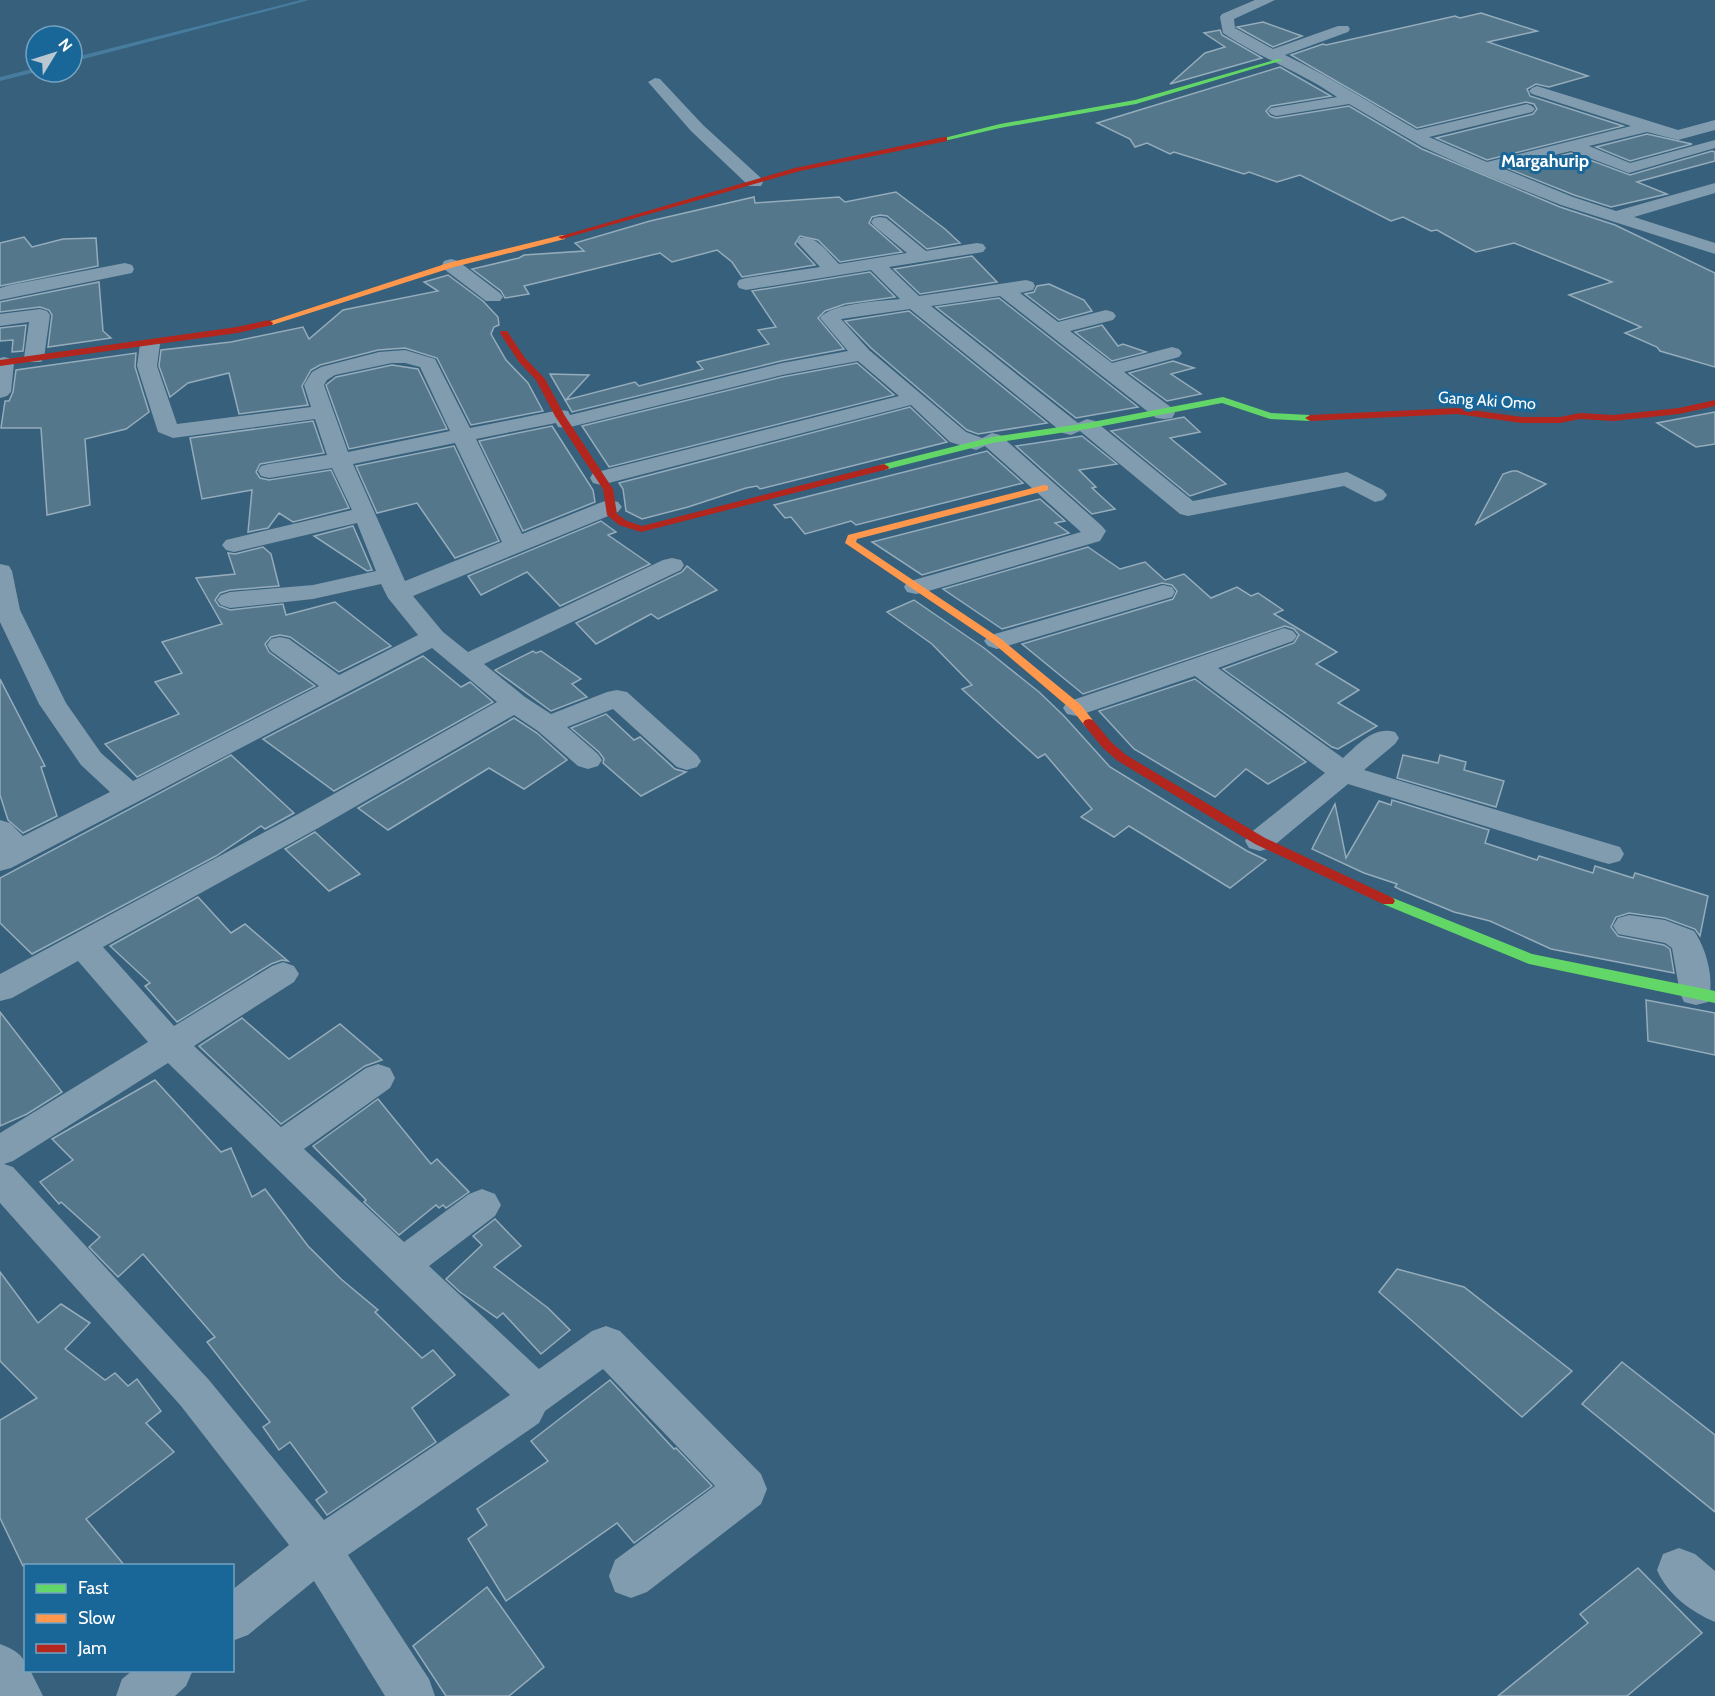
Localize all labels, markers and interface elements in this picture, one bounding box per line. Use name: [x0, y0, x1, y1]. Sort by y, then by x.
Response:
north arrow: [24, 24, 84, 84]
text: N: [54, 35, 76, 55]
district label: Margahurip: [1501, 150, 1589, 172]
street label: Gang Aki Omo: [1437, 388, 1537, 413]
legend: [24, 1564, 234, 1672]
text: Fast: [78, 1577, 109, 1599]
text: Slow: [78, 1607, 115, 1629]
text: Jam: [77, 1637, 107, 1659]

